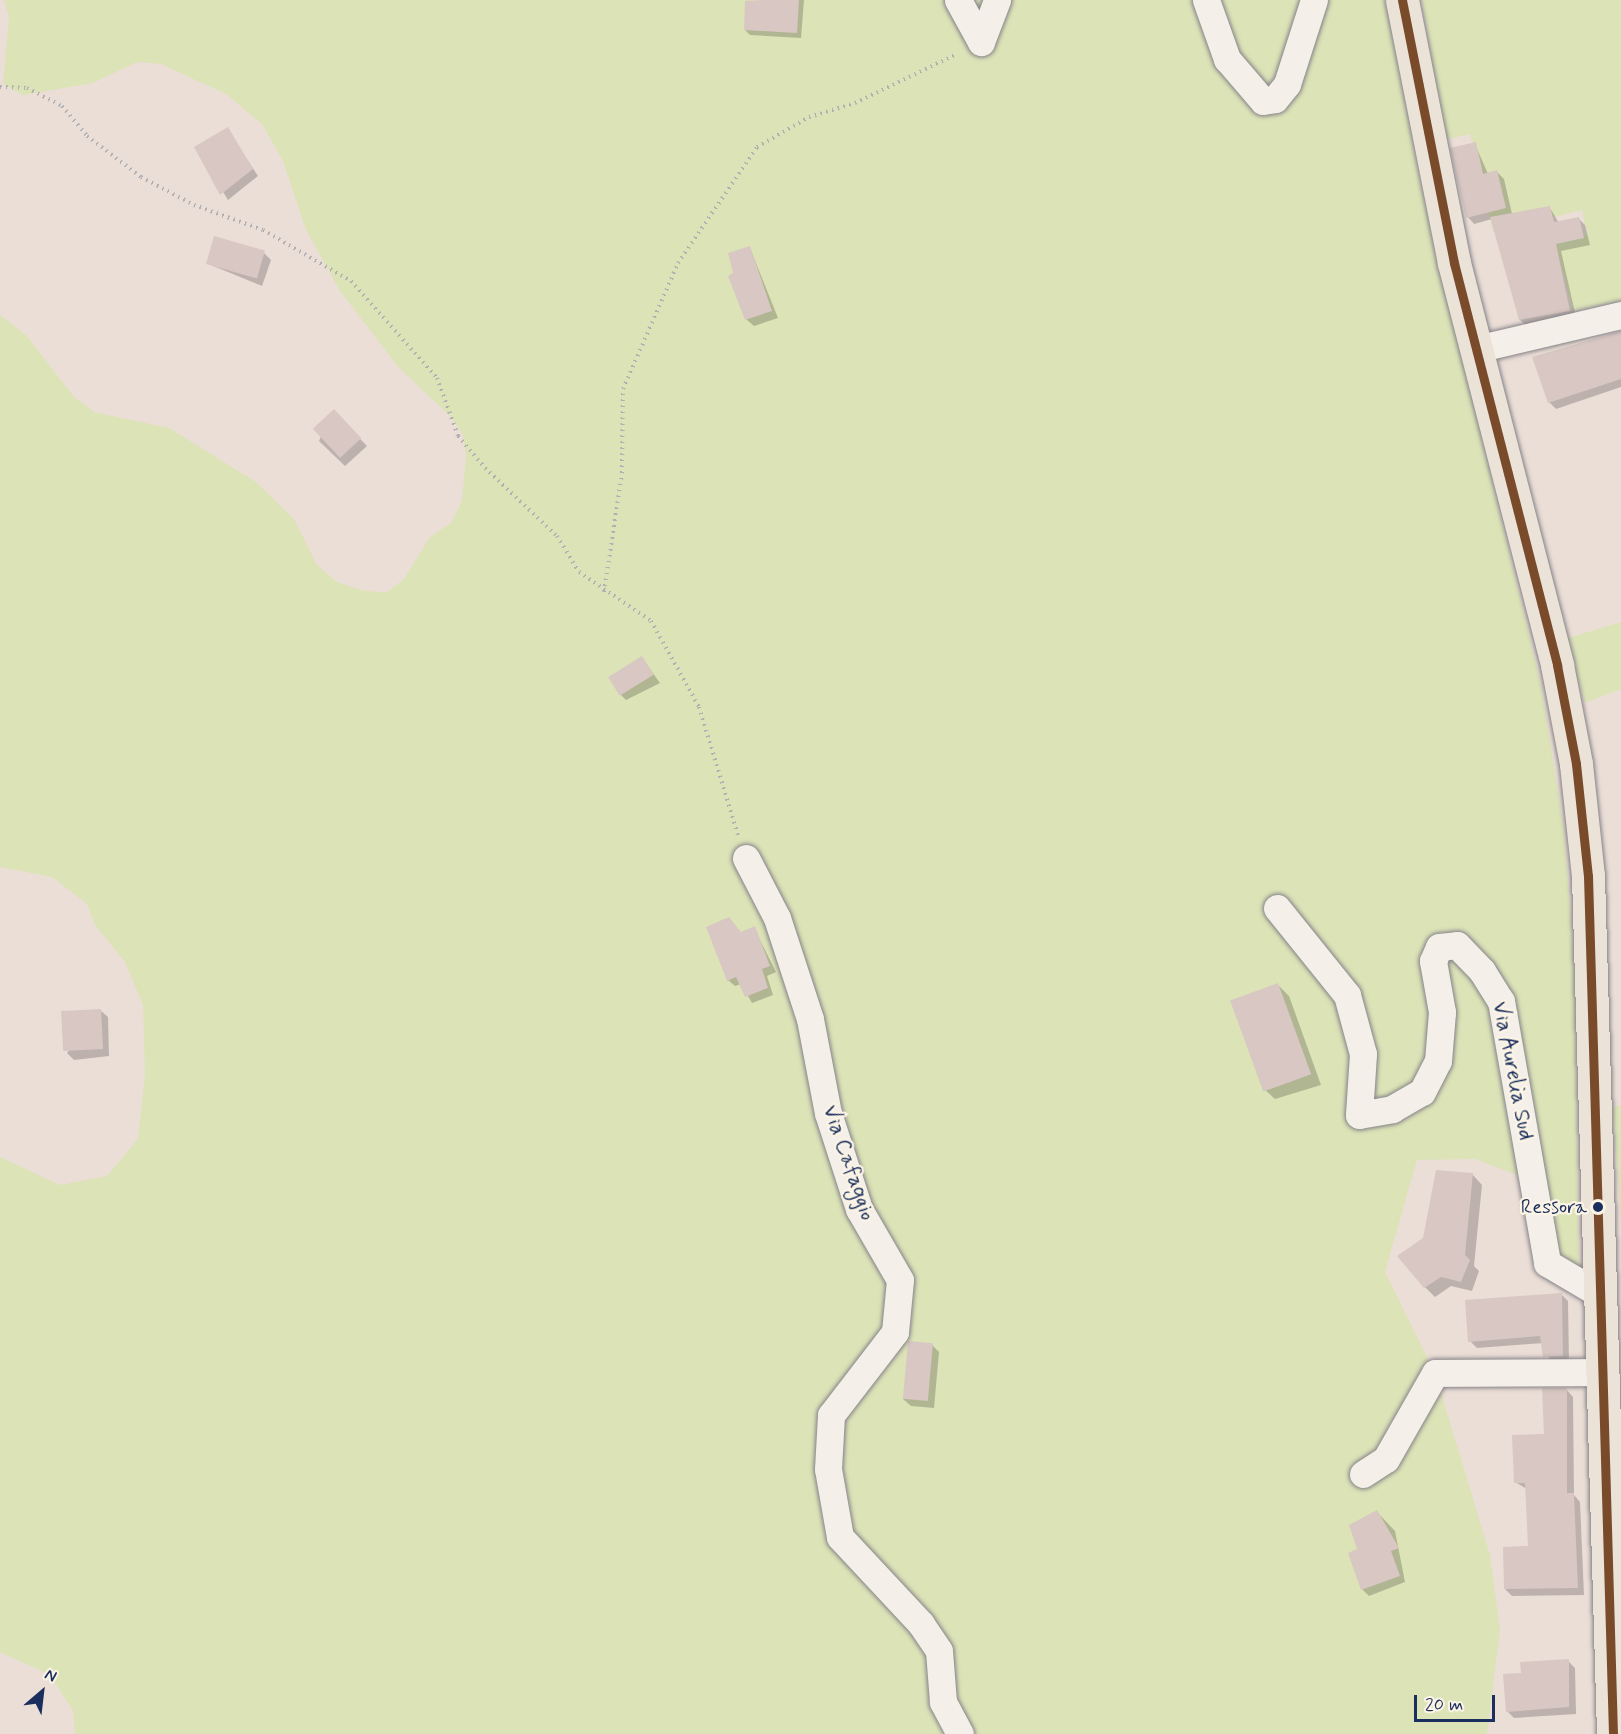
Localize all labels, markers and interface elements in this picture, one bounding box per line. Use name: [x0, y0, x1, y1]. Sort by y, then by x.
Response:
street label: Via Aurelia Sud: [1486, 1000, 1538, 1142]
street label: Via Cafaggio: [816, 1103, 880, 1223]
place label: Ressora: [1521, 1195, 1587, 1219]
marker: Ressora: [1592, 1201, 1604, 1213]
north arrow: [12, 1662, 72, 1722]
text: N: [41, 1664, 60, 1687]
scale bar: [1417, 1683, 1498, 1721]
text: 20 m: [1425, 1693, 1463, 1717]

